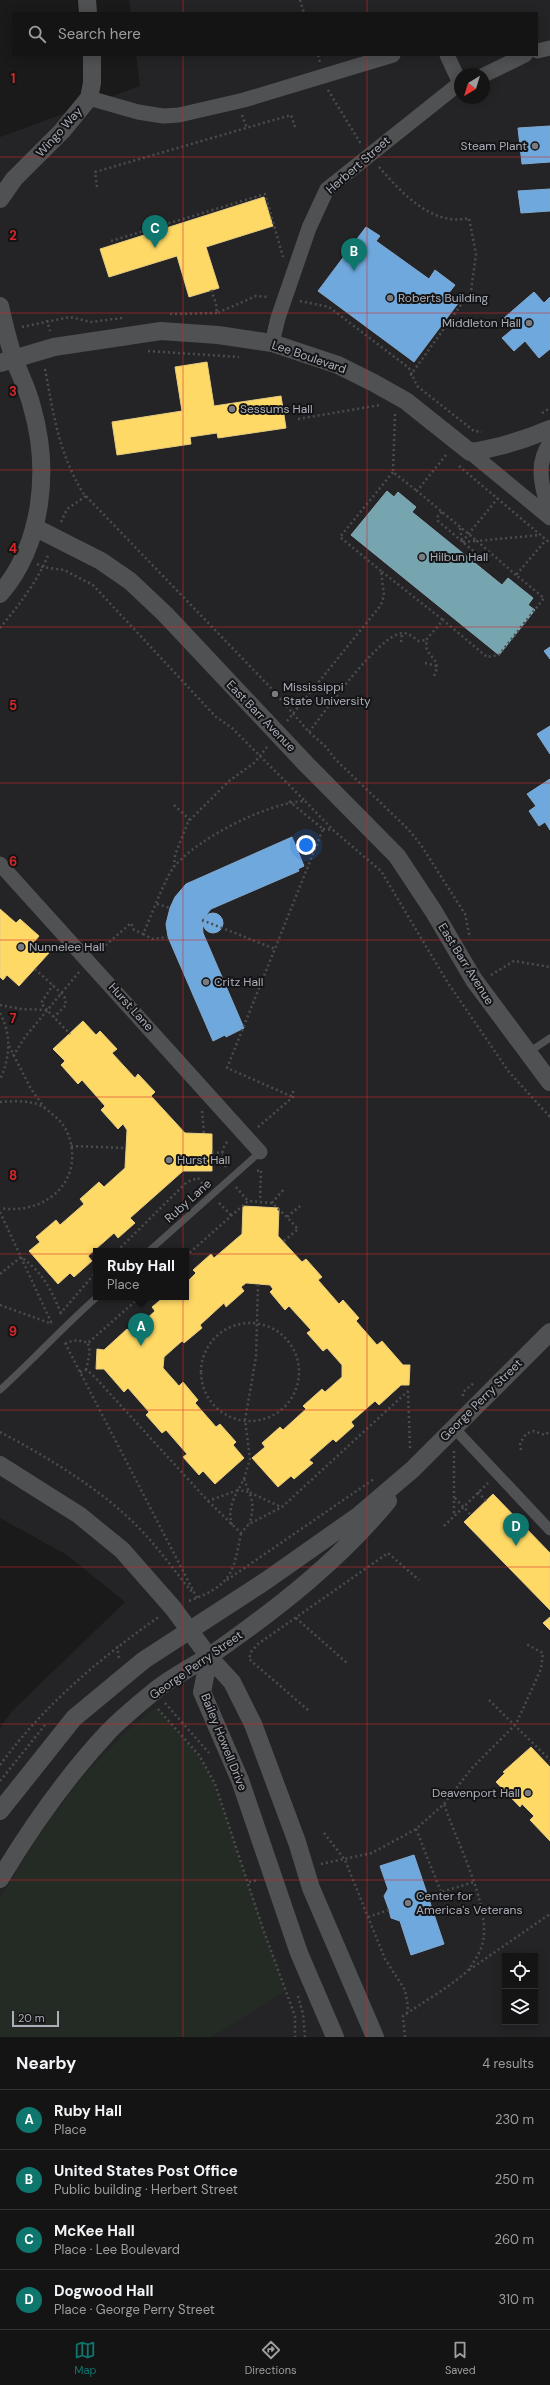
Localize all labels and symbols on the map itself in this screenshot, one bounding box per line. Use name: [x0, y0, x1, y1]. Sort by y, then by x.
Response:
north arrow: [454, 68, 490, 104]
text: 1: [11, 70, 15, 87]
street label: Wingo Way: [32, 103, 86, 160]
street label: Herbert Street: [323, 132, 394, 197]
place label: Steam Plant: [461, 138, 527, 154]
marker: Steam Plant: [530, 141, 540, 151]
pin: C: [142, 215, 168, 248]
text: 2: [9, 227, 17, 244]
pin: B: [341, 238, 367, 271]
place label: Roberts Building: [398, 290, 489, 306]
marker: Roberts Building: [385, 293, 395, 303]
place label: Middleton Hall: [442, 315, 521, 331]
marker: Middleton Hall: [524, 318, 534, 328]
street label: Lee Boulevard: [270, 337, 348, 377]
text: 3: [9, 383, 17, 400]
place label: Sessums Hall: [240, 401, 313, 417]
marker: Sessums Hall: [227, 404, 237, 414]
text: 4: [9, 540, 17, 557]
place label: Hilbun Hall: [430, 549, 488, 565]
marker: Hilbun Hall: [417, 552, 427, 562]
street label: East Barr Avenue: [223, 677, 299, 755]
place label: Mississippi State University: [283, 679, 371, 709]
marker: Mississippi State University: [270, 689, 280, 699]
text: 5: [9, 697, 17, 714]
your location: [296, 835, 316, 855]
text: 6: [9, 853, 17, 870]
street label: East Barr Avenue: [434, 920, 498, 1008]
place label: Nunnelee Hall: [29, 939, 104, 955]
marker: Nunnelee Hall: [16, 942, 26, 952]
place label: Critz Hall: [214, 974, 263, 990]
marker: Critz Hall: [201, 977, 211, 987]
street label: Hurst Lane: [105, 979, 157, 1035]
text: 7: [10, 1010, 17, 1027]
place label: Hurst Hall: [177, 1152, 230, 1168]
marker: Hurst Hall: [164, 1155, 174, 1165]
text: 8: [9, 1167, 17, 1184]
street label: Ruby Lane: [161, 1176, 215, 1226]
pin: A: [128, 1313, 154, 1346]
text: 9: [9, 1323, 17, 1340]
street label: George Perry Street: [436, 1355, 526, 1445]
pin: D: [503, 1513, 529, 1546]
street label: George Perry Street: [146, 1627, 246, 1703]
street label: Bailey Howell Drive: [197, 1691, 251, 1793]
place label: Deavenport Hall: [432, 1785, 520, 1801]
marker: Deavenport Hall: [523, 1788, 533, 1798]
place label: Center for America's Veterans: [416, 1888, 522, 1918]
marker: Center for America's Veterans: [403, 1898, 413, 1908]
scale bar: [12, 2009, 59, 2028]

